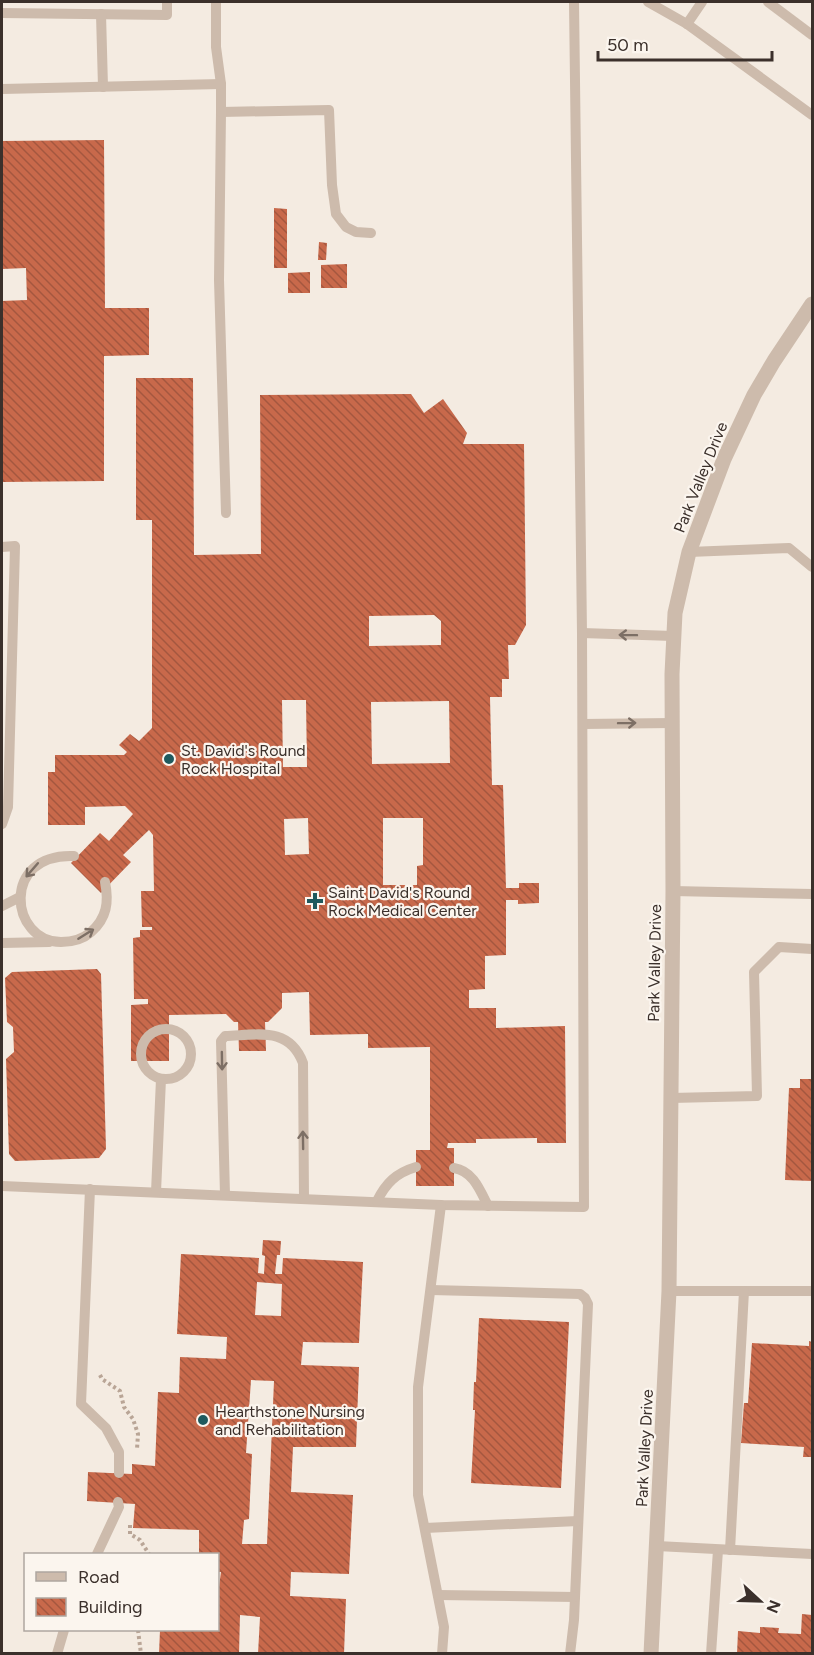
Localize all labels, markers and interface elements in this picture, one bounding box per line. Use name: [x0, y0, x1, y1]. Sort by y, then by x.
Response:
scale bar: [598, 24, 772, 62]
text: 50 m: [607, 34, 649, 56]
street label: Park Valley Drive: [670, 419, 731, 535]
one-way arrow: [618, 629, 638, 640]
one-way arrow: [617, 718, 637, 729]
place label: St. David's Round Rock Hospital: [181, 741, 306, 778]
marker: St. David's Round Rock Hospital: [162, 752, 176, 766]
one-way arrow: [26, 862, 39, 878]
place label: Saint David's Round Rock Medical Center: [328, 883, 477, 920]
marker: Saint David's Round Rock Medical Center: [306, 892, 324, 910]
street label: Park Valley Drive: [644, 904, 665, 1022]
one-way arrow: [78, 928, 95, 941]
one-way arrow: [216, 1050, 227, 1070]
one-way arrow: [298, 1131, 309, 1151]
street label: Park Valley Drive: [632, 1388, 657, 1507]
place label: Hearthstone Nursing and Rehabilitation: [215, 1402, 365, 1439]
marker: Hearthstone Nursing and Rehabilitation: [196, 1413, 210, 1427]
legend: [24, 1553, 219, 1631]
text: Road: [78, 1566, 119, 1588]
north arrow: [730, 1571, 790, 1631]
text: Building: [78, 1596, 143, 1618]
text: N: [762, 1597, 785, 1616]

